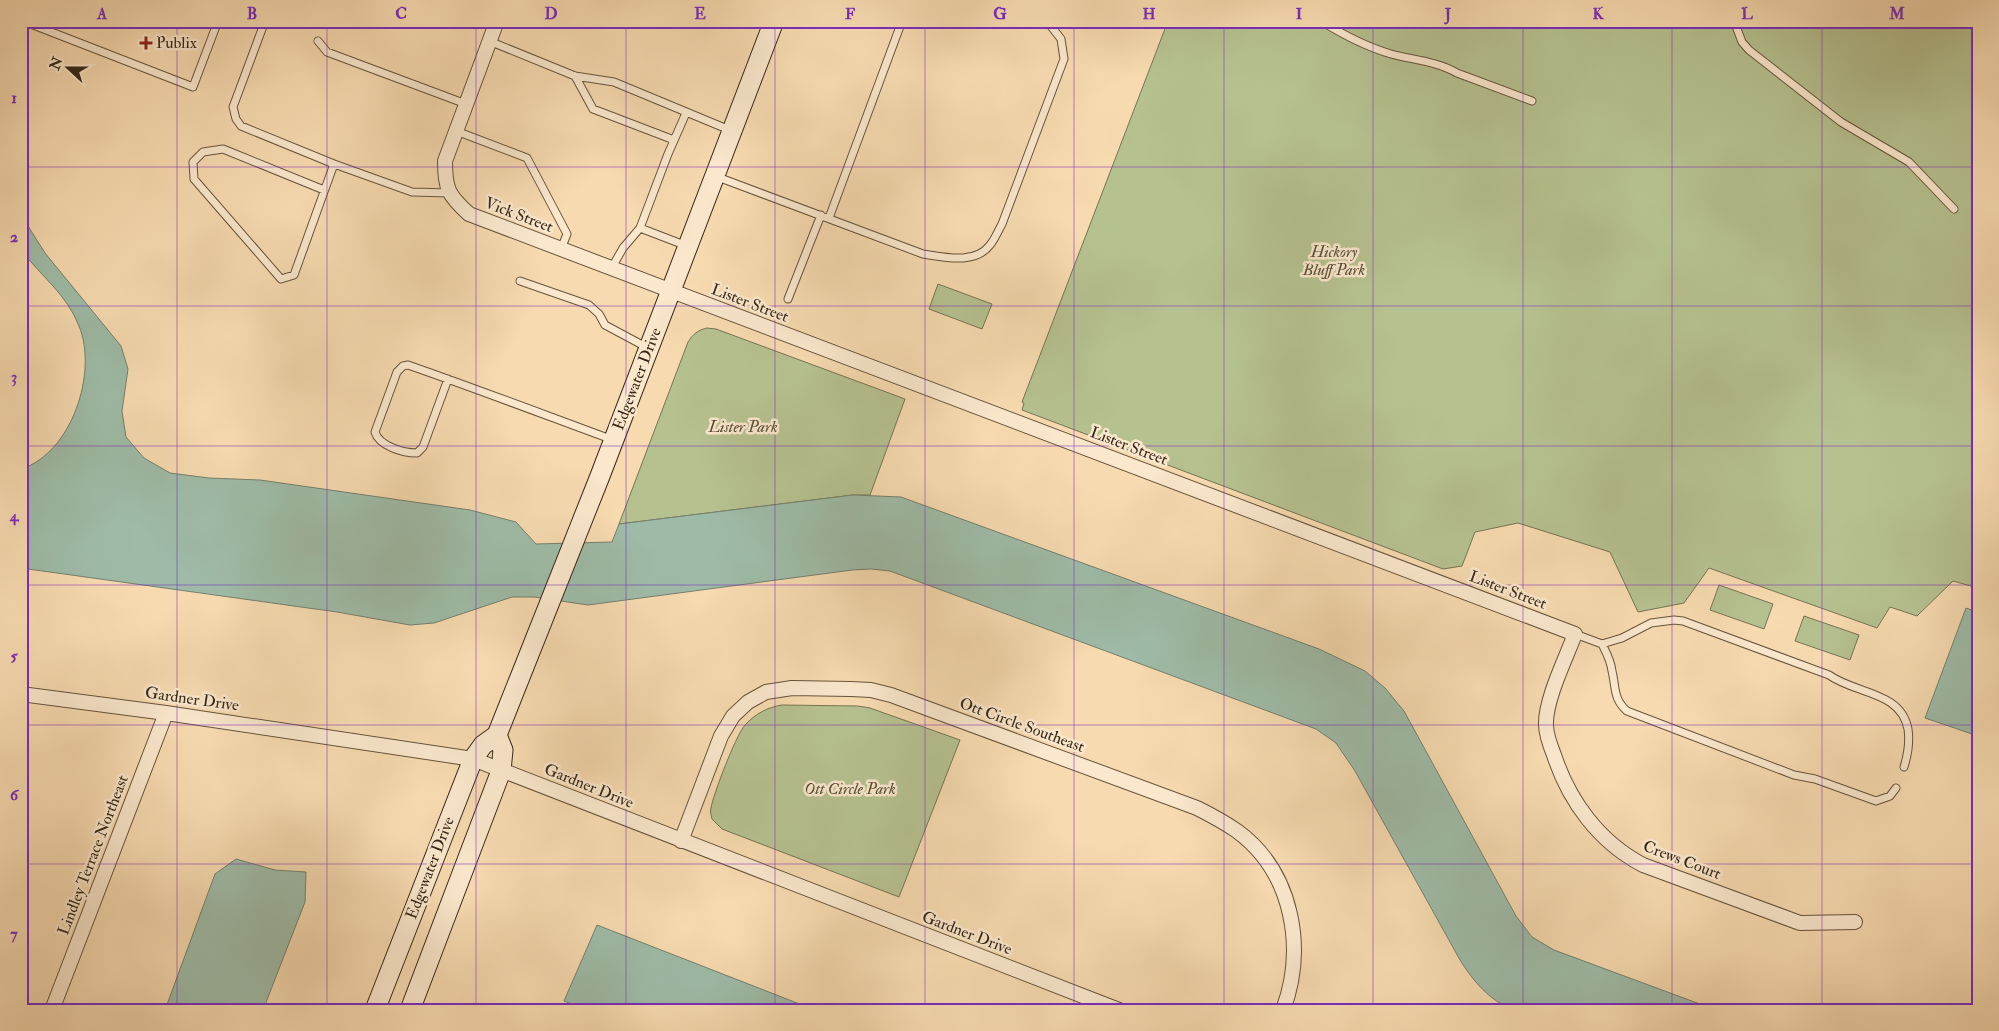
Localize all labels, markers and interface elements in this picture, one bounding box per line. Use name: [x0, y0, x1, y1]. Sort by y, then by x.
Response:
text: A: [96, 4, 108, 24]
text: B: [247, 4, 257, 24]
text: C: [395, 4, 407, 24]
text: D: [544, 4, 558, 24]
text: E: [694, 4, 706, 24]
text: F: [845, 4, 855, 24]
text: G: [993, 4, 1007, 24]
text: H: [1142, 4, 1156, 24]
text: I: [1296, 4, 1303, 24]
text: J: [1444, 4, 1452, 25]
text: K: [1592, 4, 1604, 24]
text: L: [1741, 4, 1753, 24]
text: M: [1888, 4, 1905, 24]
place label: Publix: [156, 33, 197, 53]
marker: Publix: [140, 37, 152, 49]
north arrow: [42, 42, 92, 92]
text: N: [46, 54, 67, 73]
text: 1: [11, 88, 17, 108]
street label: Vick Street: [482, 193, 556, 237]
text: 2: [10, 227, 18, 247]
park label: Hickory Bluff Park: [1302, 242, 1366, 280]
street label: Lister Street: [709, 279, 791, 327]
street label: Edgewater Drive: [608, 325, 666, 433]
text: 3: [11, 367, 17, 387]
park label: Lister Park: [707, 417, 778, 437]
street label: Lister Street: [1088, 422, 1170, 470]
text: 4: [9, 506, 20, 526]
street label: Lister Street: [1467, 566, 1549, 614]
text: 5: [10, 646, 18, 666]
street label: Gardner Drive: [144, 683, 241, 716]
street label: Ott Circle Southeast: [957, 693, 1087, 757]
street label: Gardner Drive: [541, 759, 637, 813]
street label: Lindley Terrace Northeast: [53, 772, 133, 938]
park label: Ott Circle Park: [804, 779, 896, 799]
text: 6: [10, 785, 20, 805]
street label: Edgewater Drive: [401, 814, 459, 922]
street label: Crews Court: [1640, 836, 1724, 884]
street label: Gardner Drive: [919, 907, 1015, 959]
text: 7: [10, 924, 18, 944]

